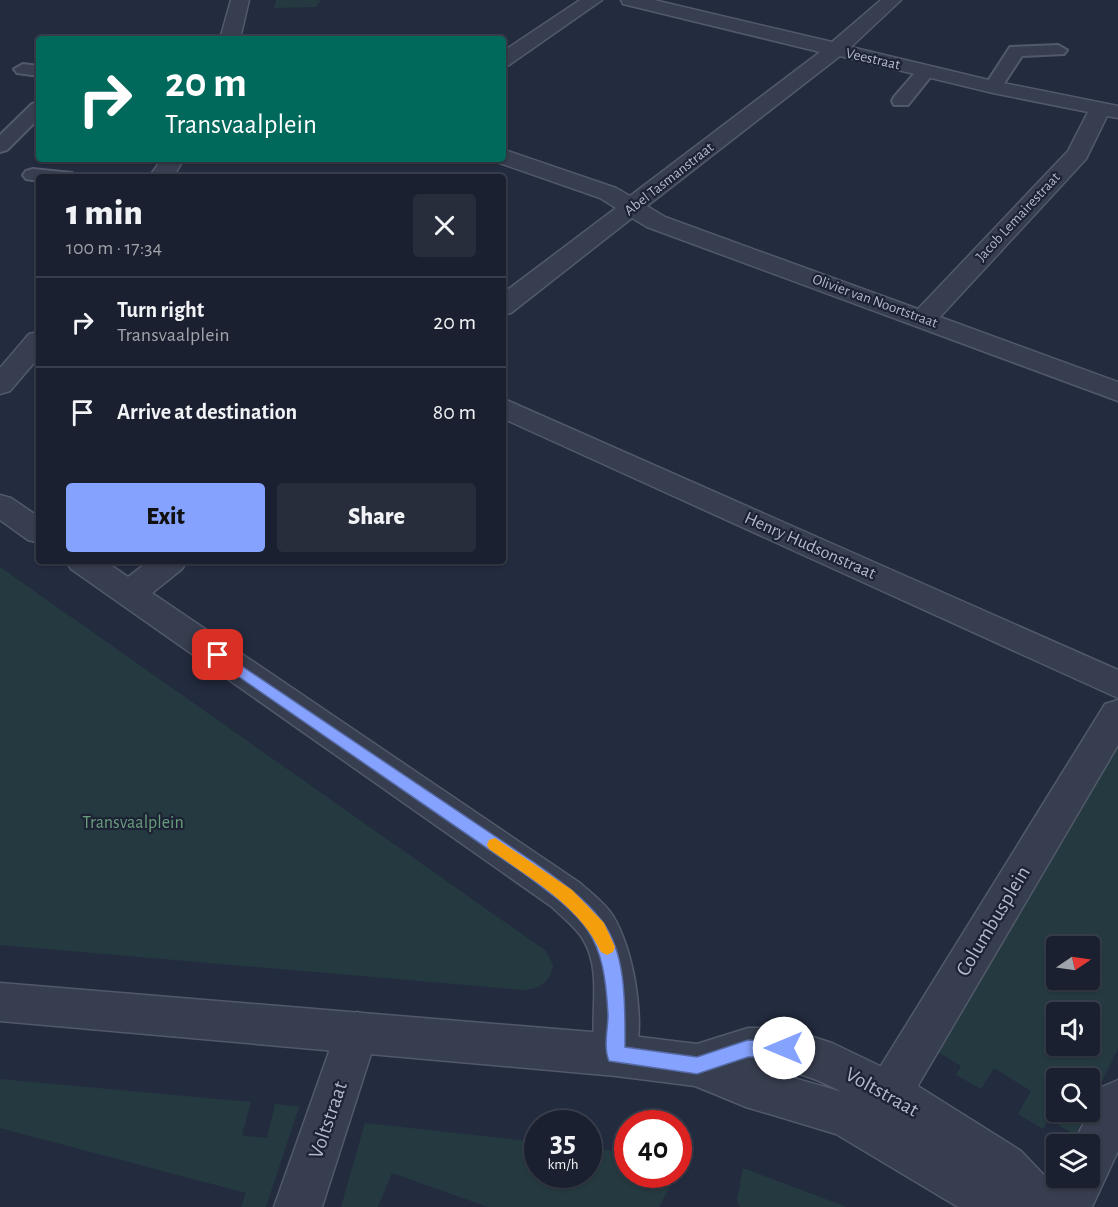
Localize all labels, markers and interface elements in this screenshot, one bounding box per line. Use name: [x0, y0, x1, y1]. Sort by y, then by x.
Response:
street label: Veestraat: [844, 45, 902, 73]
icon: right: [66, 60, 144, 138]
text: 20 m: [165, 62, 247, 104]
text: Transvaalplein: [165, 111, 317, 138]
street label: Abel Tasmanstraat: [622, 140, 717, 218]
street label: Jacob Lemairestraat: [973, 169, 1063, 264]
button: close: [413, 194, 476, 257]
text: 1 min: [66, 195, 143, 231]
text: 100 m · 17:34: [66, 238, 162, 258]
street label: Olivier van Noortstraat: [810, 271, 940, 331]
text: Turn right: [117, 299, 204, 321]
icon: right: [66, 306, 99, 339]
text: 20 m: [433, 311, 476, 333]
text: Transvaalplein: [117, 325, 230, 345]
icon: arrive: [66, 396, 99, 429]
text: Arrive at destination: [117, 401, 297, 423]
text: 80 m: [433, 401, 476, 423]
button: Exit: [66, 483, 265, 552]
button: Share: [277, 483, 476, 552]
street label: Henry Hudsonstraat: [742, 509, 879, 583]
pin: [192, 629, 243, 680]
icon: arrive: [201, 638, 234, 671]
park label: Transvaalplein: [82, 814, 184, 832]
street label: Columbusplein: [952, 862, 1034, 980]
north arrow: [1046, 936, 1100, 990]
map controls: [1046, 936, 1100, 1188]
button: sound: [1046, 1002, 1100, 1056]
position arrow: [752, 1016, 816, 1080]
street label: Voltstraat: [842, 1063, 922, 1121]
button: search: [1046, 1068, 1100, 1122]
street label: Voltstraat: [305, 1078, 351, 1161]
speed limit sign: 40: [614, 1110, 692, 1188]
text: 35: [550, 1127, 576, 1157]
button: layers: [1046, 1134, 1100, 1188]
text: km/h: [548, 1157, 578, 1172]

